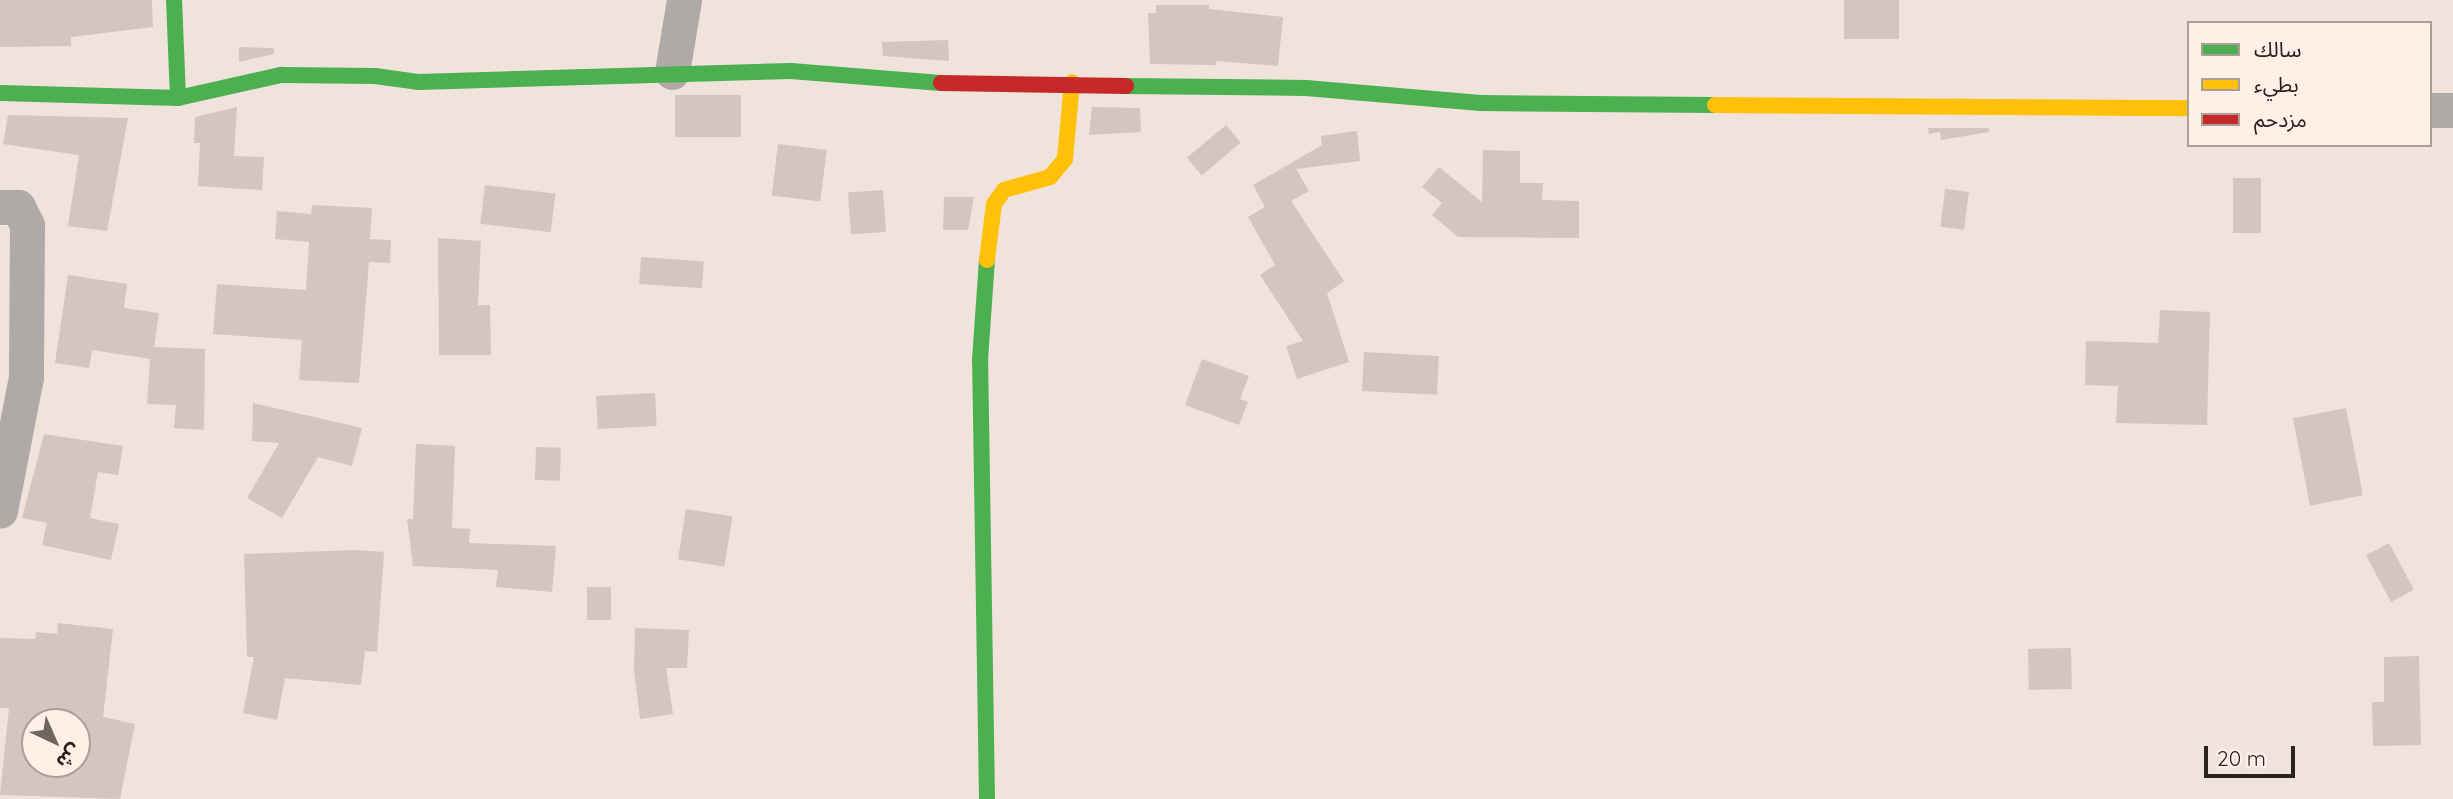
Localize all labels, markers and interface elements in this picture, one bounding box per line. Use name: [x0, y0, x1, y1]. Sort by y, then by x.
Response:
legend: [2187, 21, 2432, 147]
text: سالك: [2254, 36, 2301, 62]
text: بطيء: [2254, 71, 2299, 97]
text: مزدحم: [2254, 106, 2307, 132]
north arrow: [21, 708, 91, 778]
scale bar: [2208, 732, 2299, 776]
text: ش: [51, 739, 87, 774]
text: 20 m: [2217, 745, 2266, 771]

